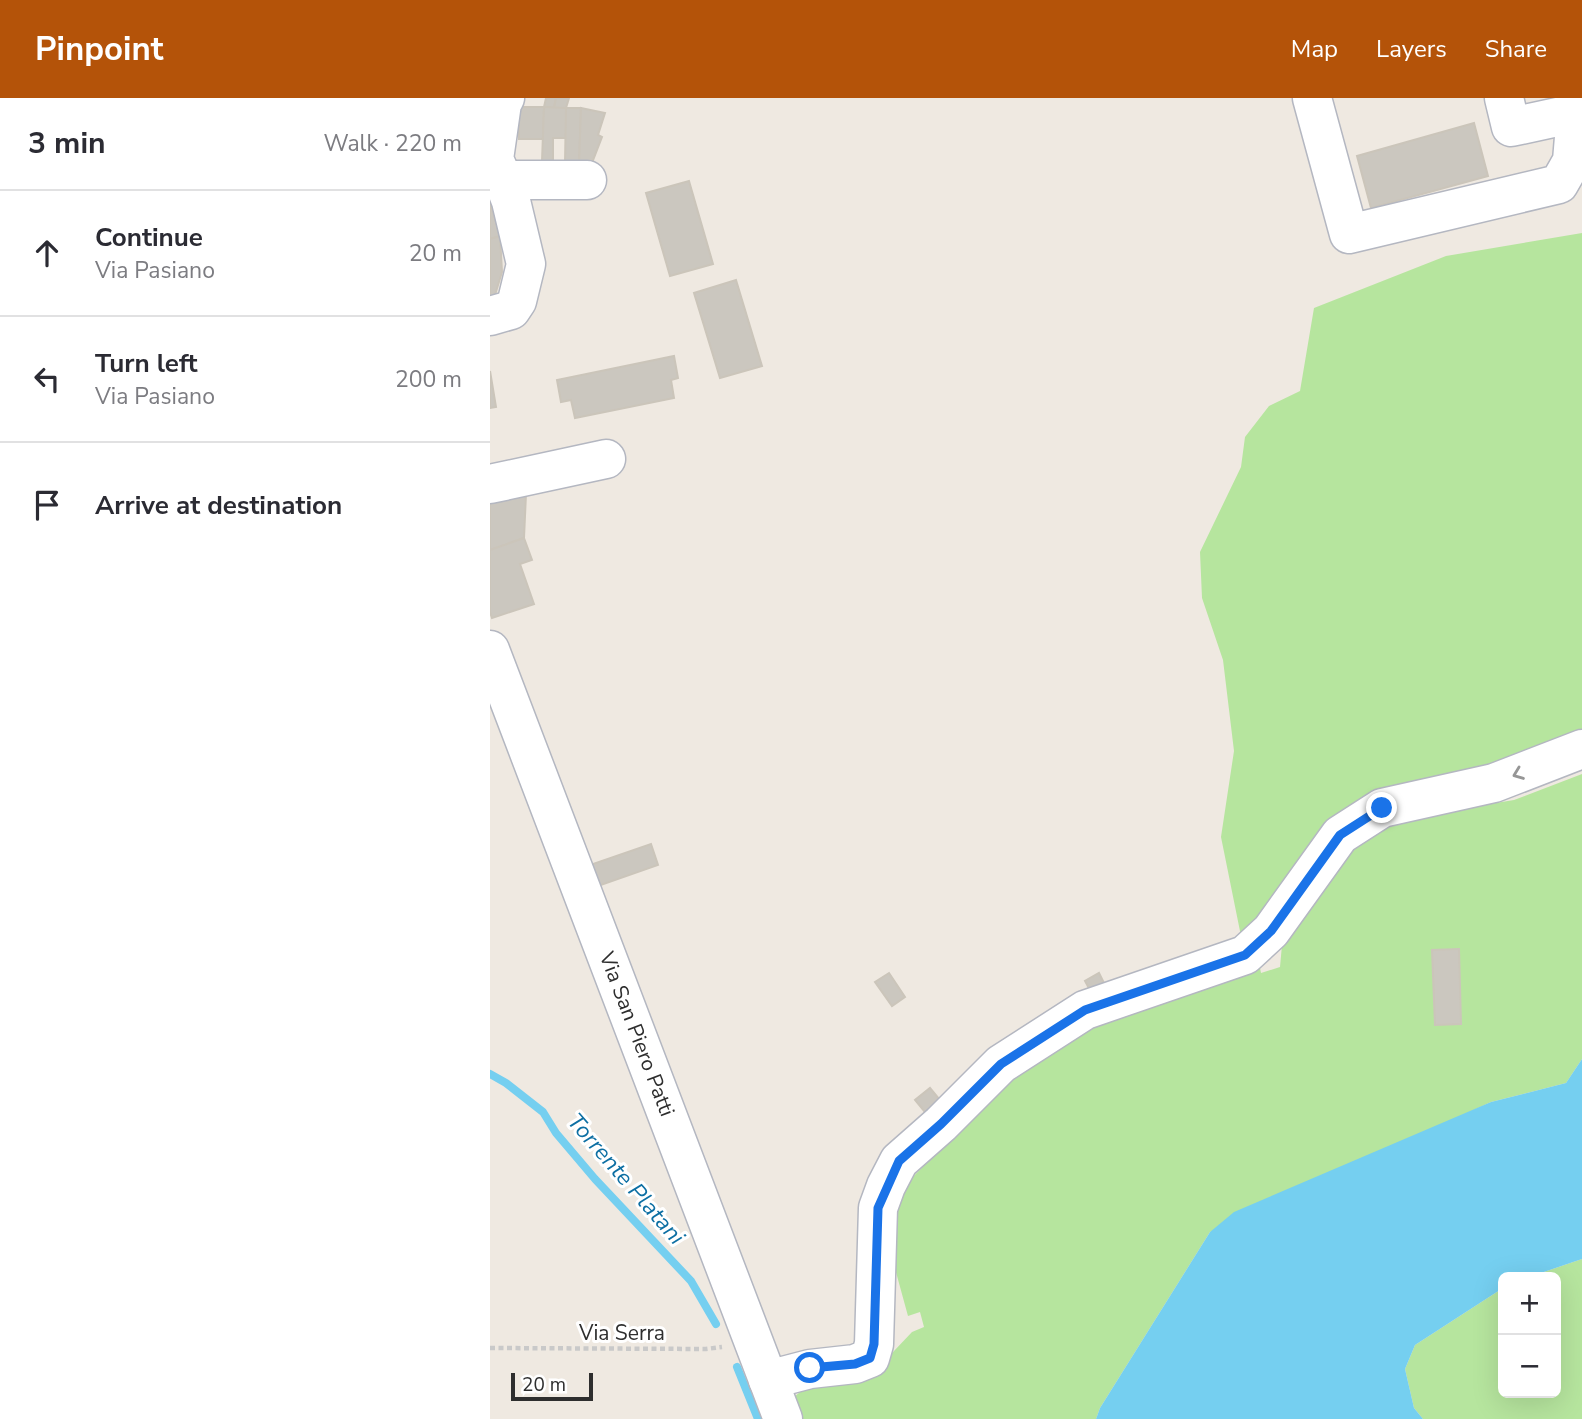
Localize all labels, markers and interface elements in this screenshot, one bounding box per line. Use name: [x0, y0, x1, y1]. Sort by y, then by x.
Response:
text: Pinpoint: [35, 27, 163, 72]
text: Map: [1291, 33, 1338, 65]
text: Layers: [1376, 33, 1447, 65]
text: Share: [1485, 33, 1547, 65]
text: 3 min: [28, 123, 106, 164]
text: Walk · 220 m: [323, 128, 462, 159]
text: Continue: [95, 220, 203, 255]
icon: ahead: [28, 234, 66, 272]
text: 20 m: [409, 238, 462, 269]
text: Via Pasiano: [95, 255, 215, 286]
text: Turn left: [95, 346, 198, 381]
icon: left: [28, 360, 66, 398]
text: 200 m: [395, 364, 462, 395]
text: Via Pasiano: [95, 381, 215, 412]
icon: arrive: [28, 486, 66, 524]
text: Arrive at destination: [95, 488, 342, 523]
one-way arrow: [1513, 765, 1525, 779]
route end: [1366, 792, 1397, 823]
street label: Via San Piero Patti: [592, 947, 681, 1120]
water label: Torrente Platani: [560, 1107, 692, 1252]
map controls: [1498, 1272, 1561, 1398]
button: +: [1498, 1272, 1561, 1335]
street label: Via Serra: [578, 1319, 665, 1347]
button: −: [1498, 1335, 1561, 1398]
route start: [794, 1352, 825, 1383]
scale bar: [511, 1370, 593, 1402]
text: 20 m: [522, 1372, 566, 1398]

